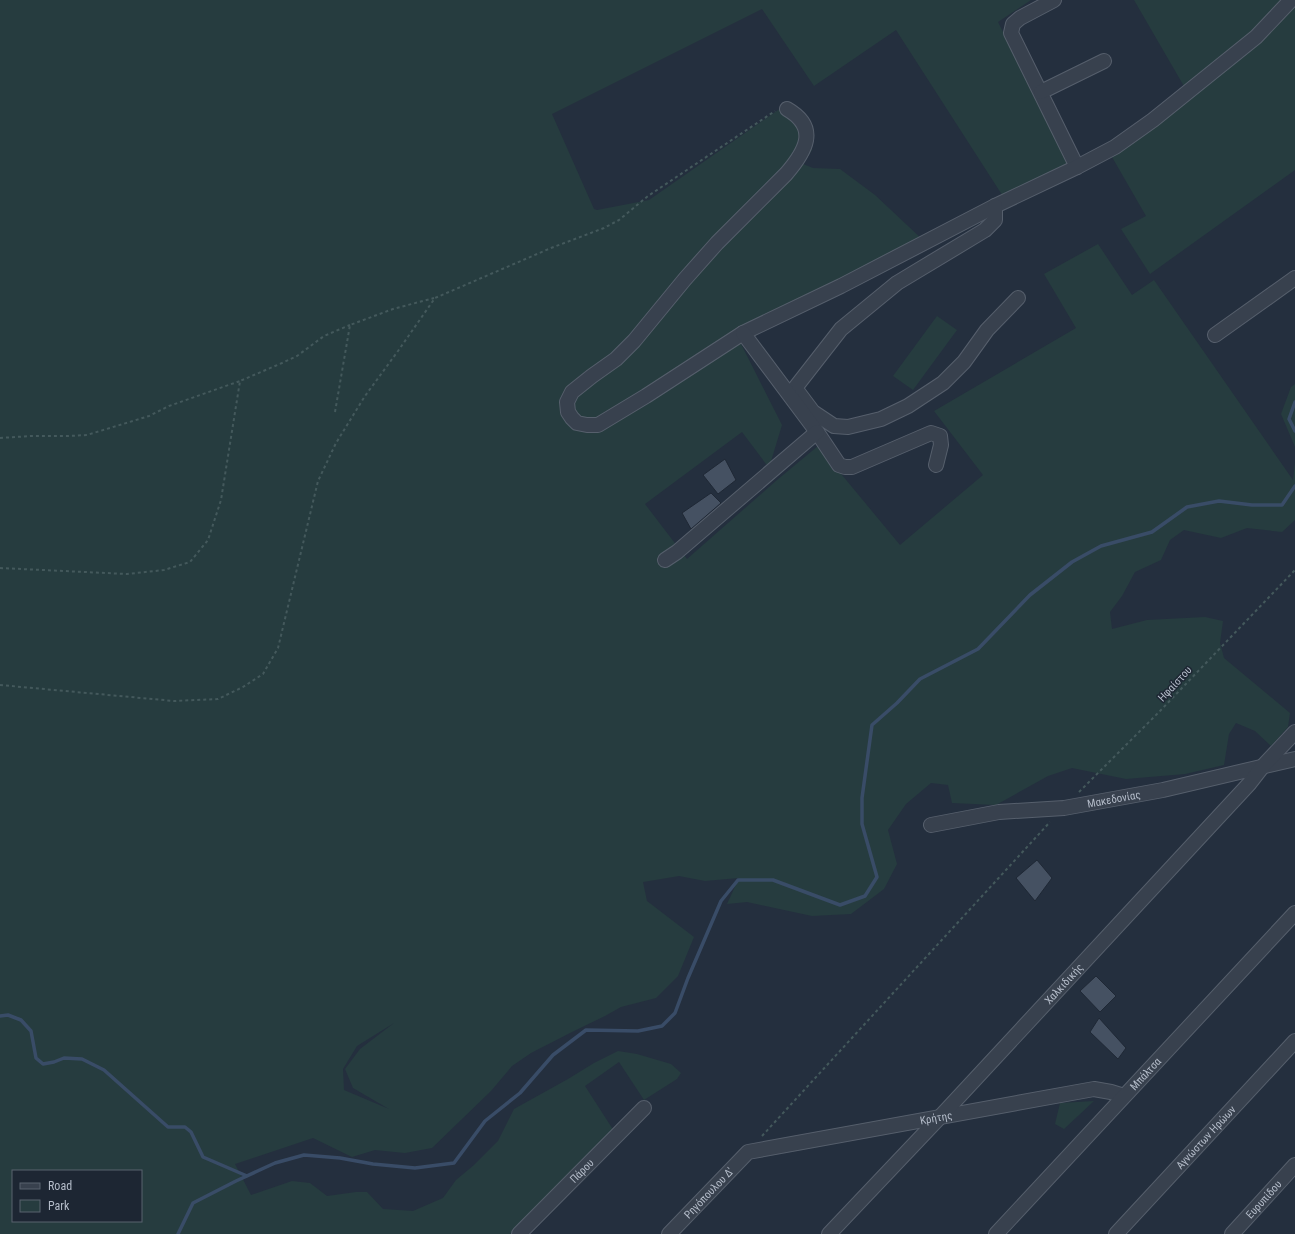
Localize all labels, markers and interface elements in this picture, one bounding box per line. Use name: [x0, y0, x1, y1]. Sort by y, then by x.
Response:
street label: Ηφαίστου: [1155, 664, 1195, 704]
street label: Μακεδονίας: [1086, 788, 1142, 810]
street label: Χαλκιδικής: [1042, 961, 1086, 1007]
street label: Μπάλτσα: [1127, 1054, 1164, 1093]
street label: Αγνώστων Ηρώων: [1173, 1103, 1239, 1172]
street label: Κρήτης: [919, 1108, 953, 1127]
street label: Πάρου: [567, 1156, 596, 1186]
street label: Ρηγόπουλου Δ': [681, 1165, 736, 1221]
legend: [12, 1170, 142, 1222]
street label: Ευρυπίδου: [1243, 1178, 1284, 1221]
text: Road: [48, 1179, 72, 1193]
text: Park: [48, 1199, 70, 1213]

